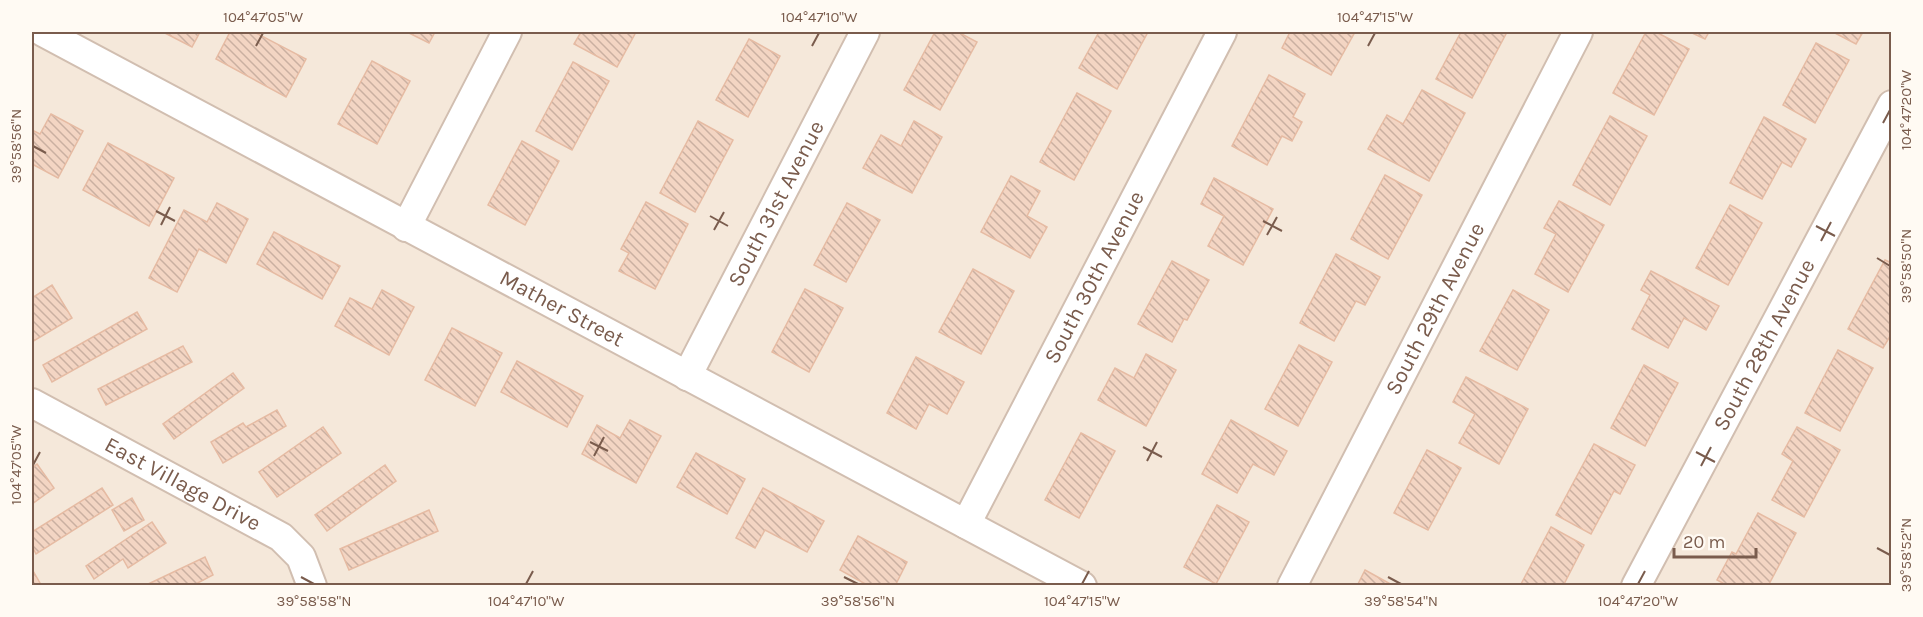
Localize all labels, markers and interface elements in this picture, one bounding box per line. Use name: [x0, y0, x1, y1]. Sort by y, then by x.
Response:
text: 104°47'05"W: [223, 8, 304, 26]
text: 104°47'10"W: [781, 8, 858, 26]
text: 104°47'15"W: [1337, 8, 1414, 26]
text: 104°47'20"W: [1897, 69, 1915, 150]
text: 39°58'56"N: [7, 109, 25, 183]
street label: South 31st Avenue: [722, 116, 830, 291]
street label: South 30th Avenue: [1039, 187, 1150, 368]
street label: South 29th Avenue: [1380, 218, 1490, 399]
text: 39°58'50"N: [1897, 229, 1915, 303]
street label: South 28th Avenue: [1708, 255, 1821, 435]
street label: Mather Street: [495, 265, 629, 352]
text: 104°47'05"W: [7, 424, 25, 505]
street label: East Village Drive: [100, 432, 265, 537]
text: 39°58'52"N: [1897, 518, 1915, 592]
scale bar: [1674, 521, 1756, 559]
text: 20 m: [1683, 531, 1725, 553]
text: 39°58'58"N: [277, 592, 351, 610]
text: 104°47'10"W: [488, 592, 565, 610]
text: 39°58'56"N: [821, 592, 895, 610]
text: 104°47'15"W: [1044, 592, 1121, 610]
text: 39°58'54"N: [1364, 592, 1438, 610]
text: 104°47'20"W: [1598, 592, 1679, 610]

